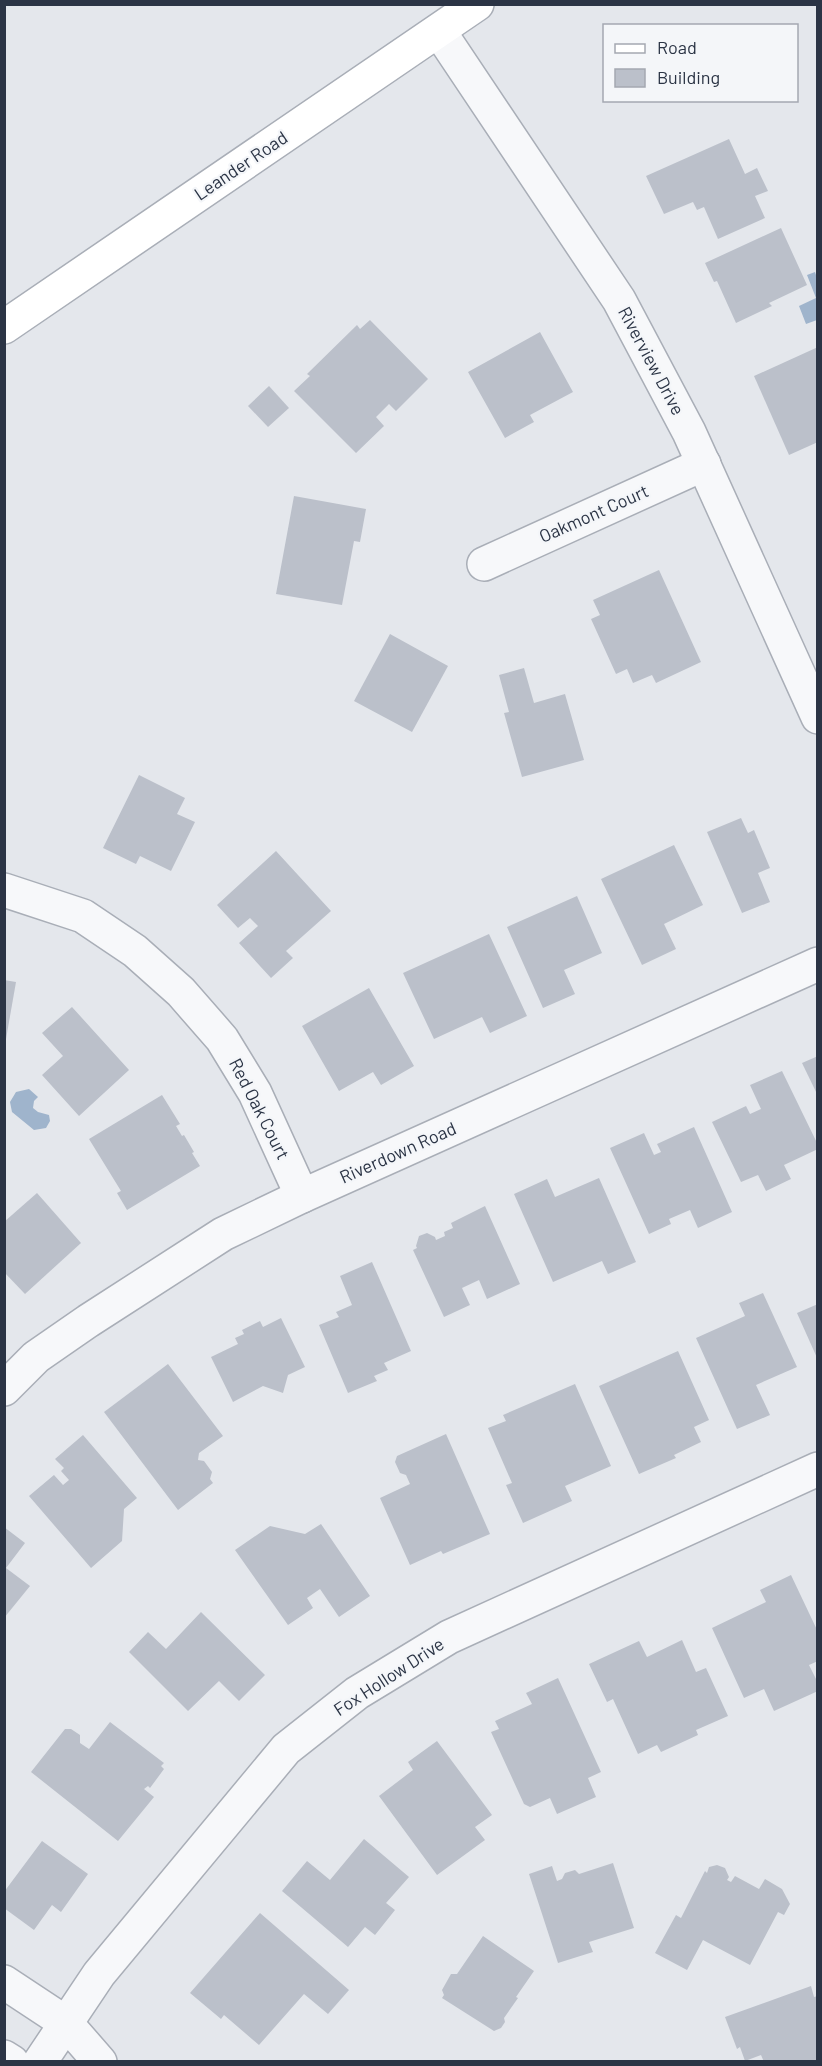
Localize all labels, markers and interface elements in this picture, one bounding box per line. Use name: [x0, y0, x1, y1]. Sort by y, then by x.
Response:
legend: [603, 24, 798, 102]
text: Road: [657, 36, 697, 58]
text: Building: [657, 66, 720, 88]
street label: Leander Road: [190, 126, 291, 204]
street label: Riverview Drive: [614, 303, 690, 419]
street label: Oakmont Court: [535, 479, 652, 547]
street label: Red Oak Court: [225, 1054, 295, 1163]
street label: Riverdown Road: [336, 1117, 459, 1188]
street label: Fox Hollow Drive: [329, 1632, 448, 1720]

